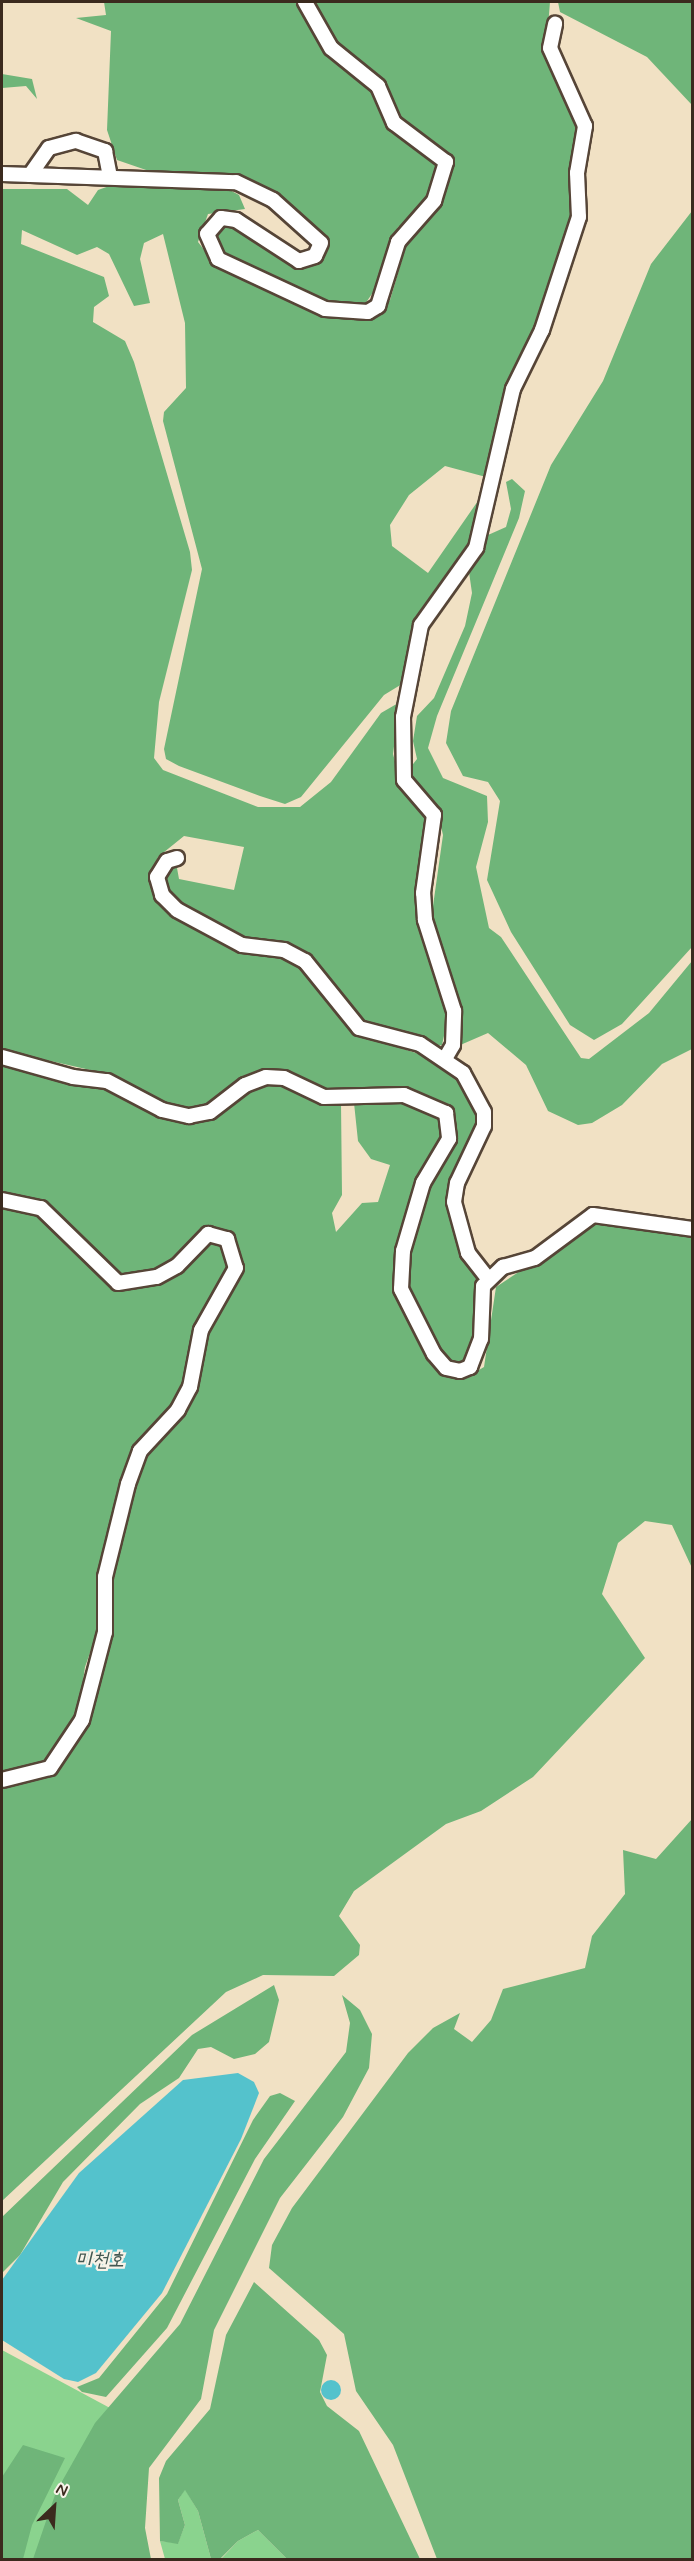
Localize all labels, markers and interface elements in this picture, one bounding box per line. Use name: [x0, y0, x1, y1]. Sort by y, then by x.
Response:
water label: 미천호: [76, 2248, 124, 2272]
north arrow: [24, 2477, 84, 2537]
text: N: [53, 2478, 71, 2502]

